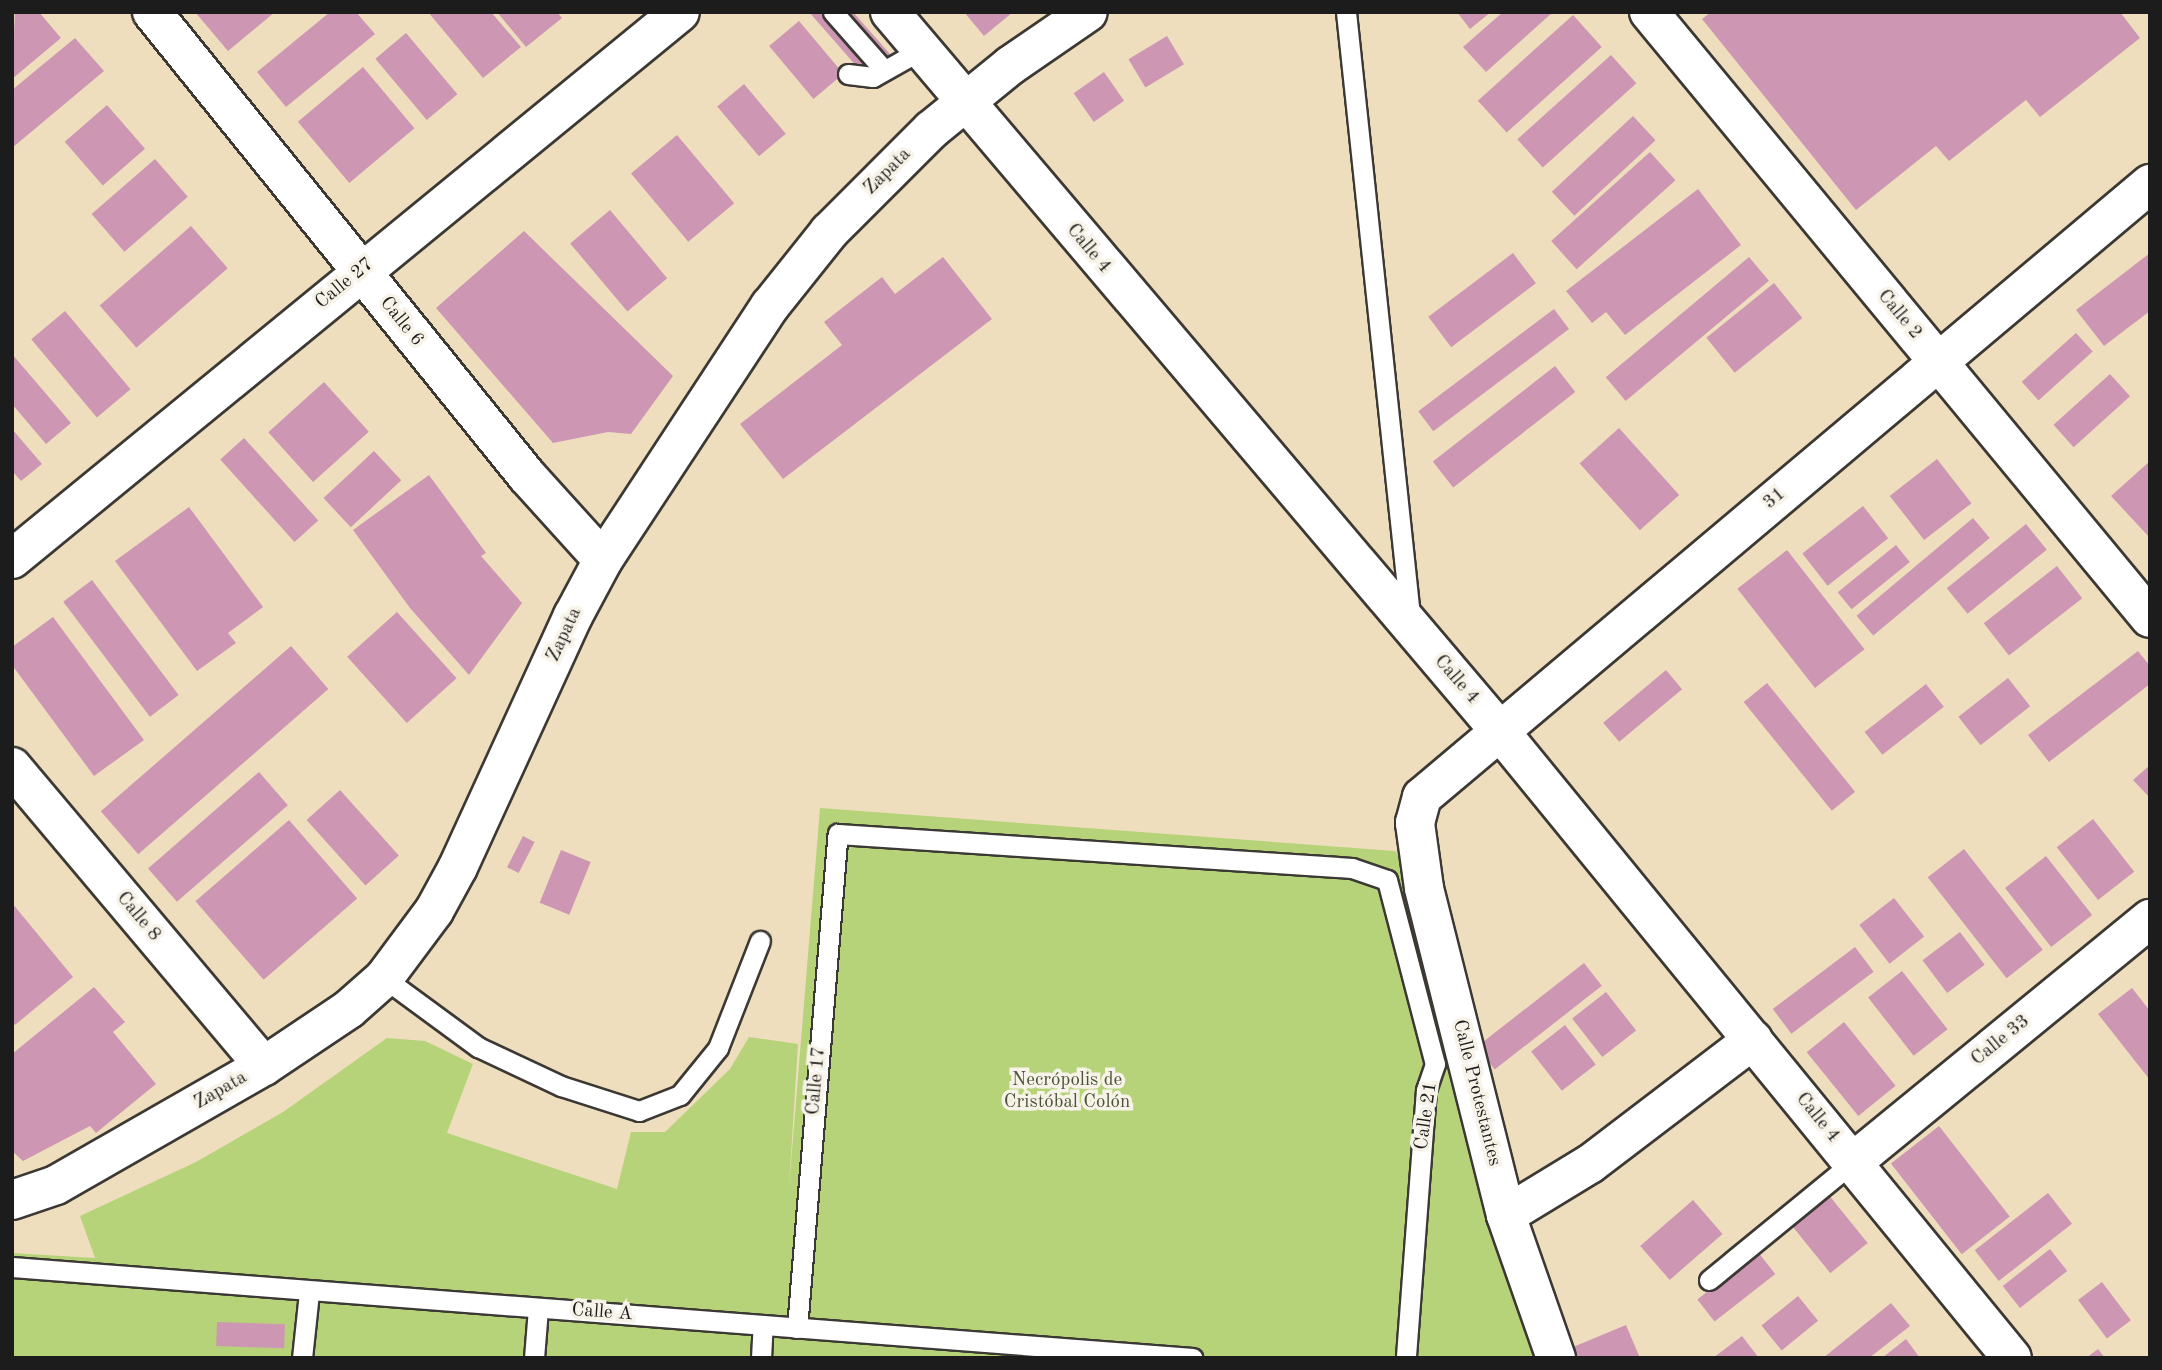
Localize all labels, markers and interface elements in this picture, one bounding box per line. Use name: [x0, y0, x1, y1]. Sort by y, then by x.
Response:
street label: Zapata: [860, 144, 916, 200]
street label: Calle 4: [1061, 220, 1115, 278]
street label: Calle 27: [311, 254, 379, 314]
street label: Calle 2: [1872, 286, 1926, 344]
street label: Calle 6: [374, 292, 428, 352]
street label: 31: [1759, 483, 1791, 515]
street label: Zapata: [543, 604, 587, 666]
street label: Calle 4: [1429, 651, 1483, 709]
street label: Calle 8: [111, 888, 165, 946]
street label: Calle 33: [1967, 1011, 2035, 1071]
street label: Calle Protestantes: [1447, 1017, 1505, 1169]
street label: Calle 17: [803, 1046, 831, 1116]
street label: Zapata: [191, 1067, 251, 1115]
park label: Necrópolis de Cristóbal Colón: [1004, 1070, 1130, 1114]
street label: Calle 21: [1411, 1081, 1443, 1151]
street label: Calle 4: [1790, 1088, 1844, 1148]
street label: Calle A: [571, 1300, 633, 1326]

